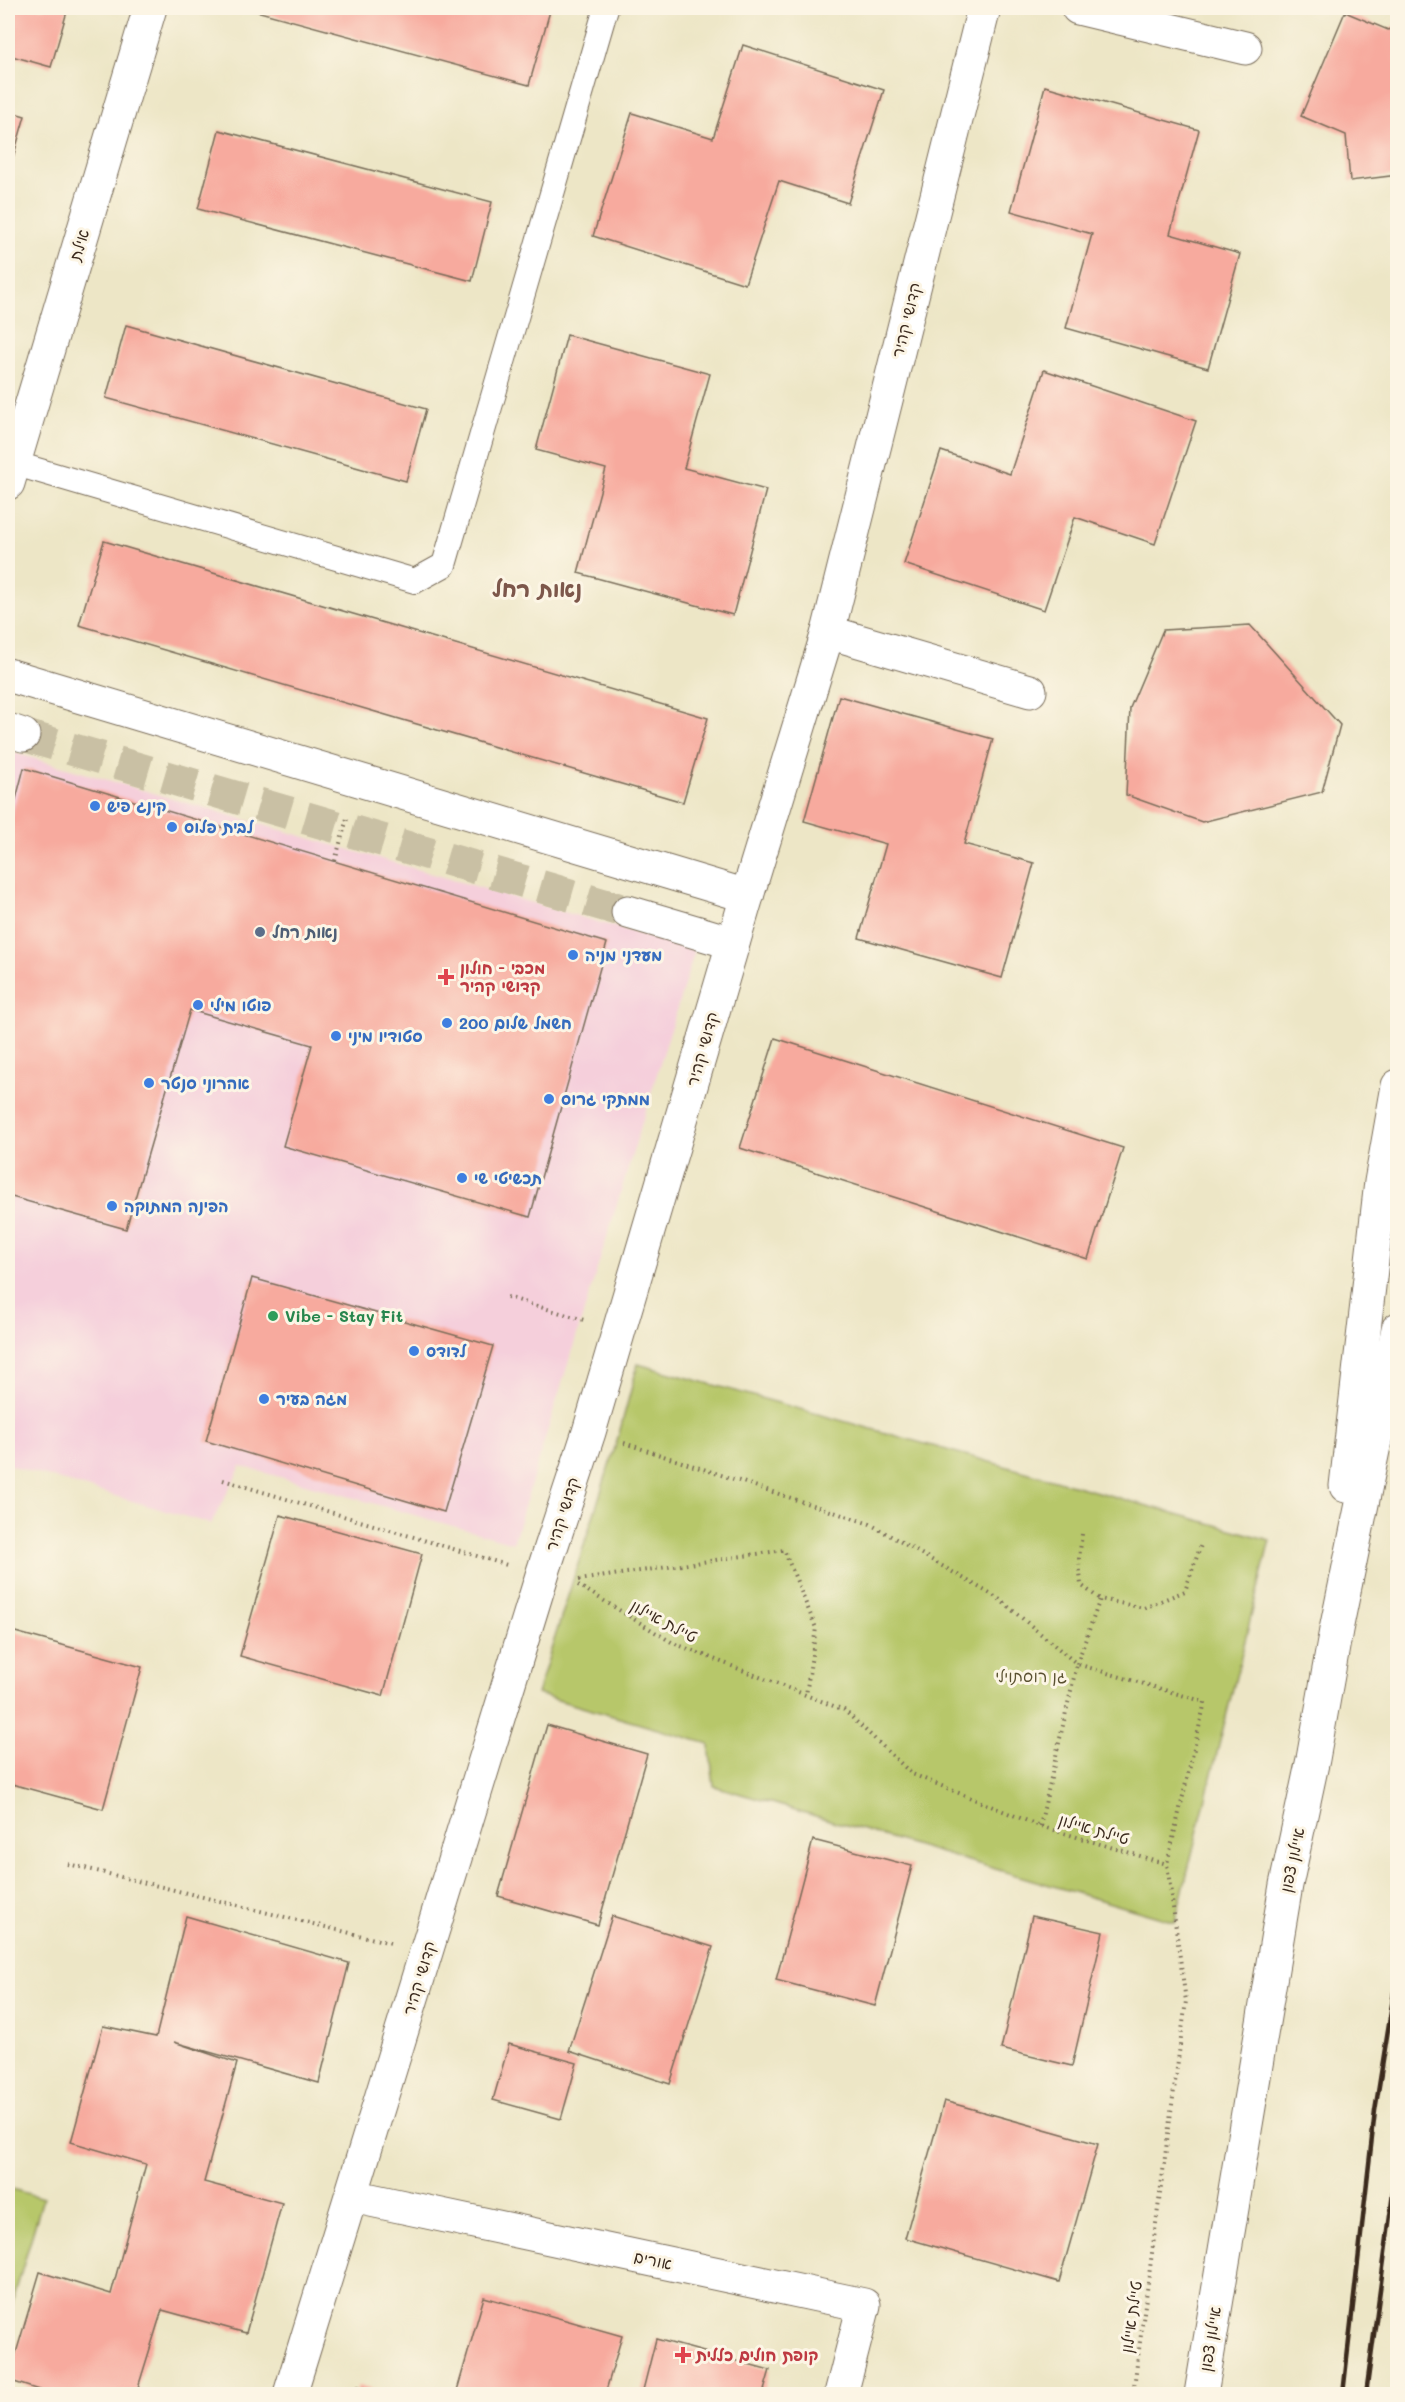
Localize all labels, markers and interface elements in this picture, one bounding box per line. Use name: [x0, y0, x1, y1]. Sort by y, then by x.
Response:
street label: אילת: [63, 226, 93, 264]
street label: קדושי קהיר: [886, 280, 926, 360]
district label: נאות רחל: [492, 574, 582, 603]
place label: קינג פיש: [107, 795, 167, 816]
marker: קינג פיש: [88, 799, 102, 813]
place label: לבית פלוס: [184, 816, 255, 837]
marker: לבית פלוס: [165, 820, 179, 834]
place label: נאות רחל: [272, 921, 338, 943]
marker: נאות רחל: [253, 925, 267, 939]
place label: מעדני מניה: [585, 944, 662, 965]
marker: מעדני מניה: [566, 948, 580, 962]
place label: מכבי - חולון קדושי קהיר: [460, 957, 545, 997]
marker: מכבי - חולון קדושי קהיר: [437, 968, 455, 986]
place label: פוטו מילי: [210, 994, 272, 1015]
marker: פוטו מילי: [191, 998, 205, 1012]
street label: קדושי קהיר: [681, 1009, 723, 1089]
place label: חשמל שלום 200: [459, 1012, 572, 1033]
marker: חשמל שלום 200: [440, 1016, 454, 1030]
place label: סטודיו מיני: [348, 1025, 423, 1046]
marker: סטודיו מיני: [329, 1029, 343, 1043]
place label: אהרוני סנטר: [161, 1072, 250, 1093]
marker: אהרוני סנטר: [142, 1076, 156, 1090]
place label: ממתקי גרוס: [561, 1088, 650, 1109]
marker: ממתקי גרוס: [542, 1092, 556, 1106]
place label: תכשיטי שי: [474, 1167, 542, 1188]
marker: תכשיטי שי: [455, 1171, 469, 1185]
place label: הפינה המתוקה: [124, 1195, 229, 1216]
marker: הפינה המתוקה: [105, 1199, 119, 1213]
place label: Vibe - Stay Fit: [285, 1305, 403, 1326]
marker: Vibe - Stay Fit: [266, 1309, 280, 1323]
place label: לדודס: [426, 1340, 468, 1361]
marker: לדודס: [407, 1344, 421, 1358]
place label: מגה בעיר: [276, 1388, 347, 1409]
marker: מגה בעיר: [257, 1392, 271, 1406]
street label: קדושי קהיר: [540, 1474, 584, 1554]
street label: טיילת איילון: [627, 1594, 701, 1647]
park label: גן רוסתוילי: [995, 1665, 1067, 1686]
street label: טיילת איילון: [1056, 1808, 1132, 1849]
street label: איילון צפון: [1274, 1826, 1310, 1894]
street label: קדושי קהיר: [397, 1938, 441, 2018]
street label: אורים: [632, 2245, 674, 2274]
street label: טיילת איילון: [1115, 2280, 1146, 2354]
street label: איילון צפון: [1194, 2305, 1226, 2373]
place label: קופת חולים כללית: [695, 2344, 818, 2366]
marker: קופת חולים כללית: [674, 2346, 692, 2364]

